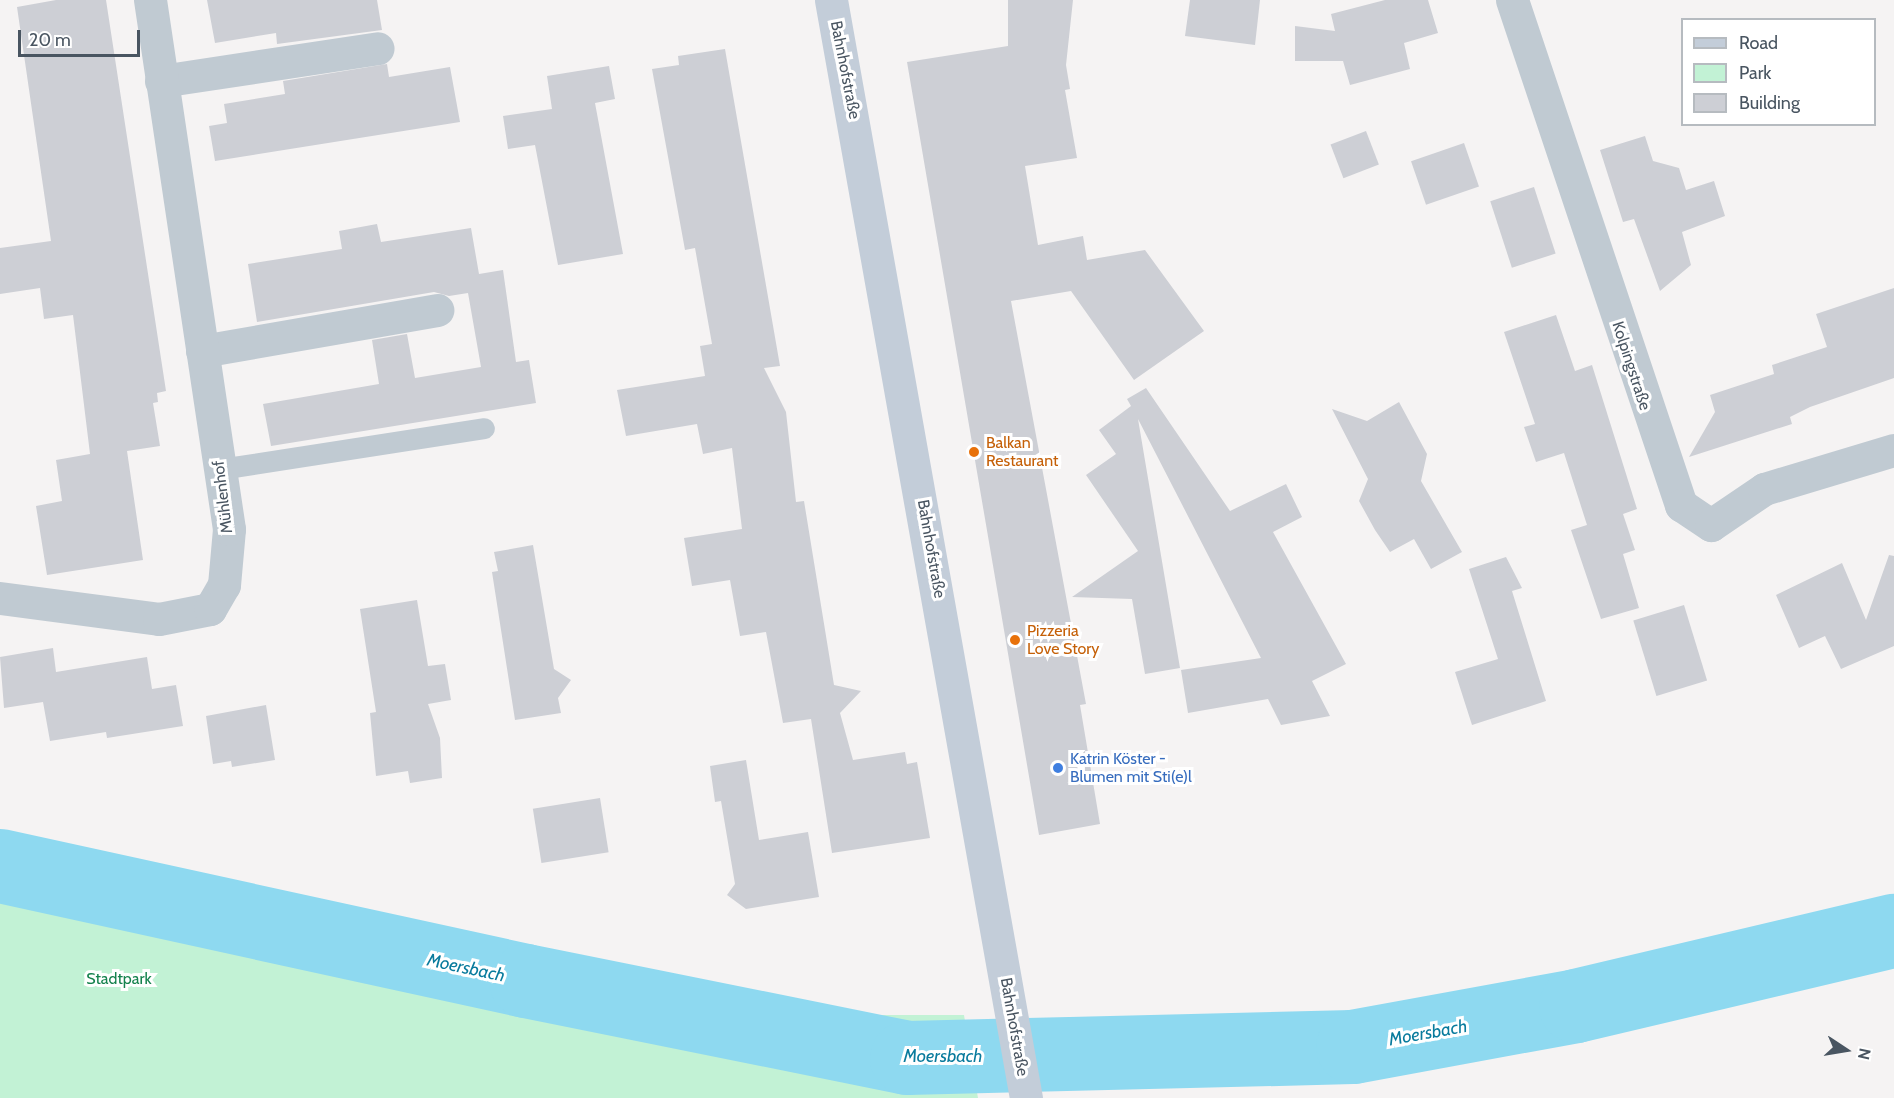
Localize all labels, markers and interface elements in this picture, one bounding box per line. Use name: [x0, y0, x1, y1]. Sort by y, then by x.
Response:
scale bar: [21, 18, 142, 56]
legend: [1681, 18, 1876, 126]
street label: Bahnhofstraße: [826, 19, 864, 121]
text: 20 m: [29, 29, 71, 51]
text: Road: [1739, 32, 1778, 54]
text: Park: [1739, 62, 1771, 84]
text: Building: [1739, 92, 1800, 114]
street label: Kolpingstraße: [1608, 319, 1654, 413]
place label: Balkan Restaurant: [986, 433, 1058, 471]
marker: Balkan Restaurant: [967, 445, 981, 459]
street label: Mühlenhof: [209, 459, 237, 535]
street label: Bahnhofstraße: [913, 498, 949, 600]
place label: Pizzeria Love Story: [1027, 621, 1099, 659]
marker: Pizzeria Love Story: [1008, 633, 1022, 647]
place label: Katrin Köster - Blumen mit Sti(e)l: [1070, 749, 1192, 787]
marker: Katrin Köster - Blumen mit Sti(e)l: [1051, 761, 1065, 775]
water label: Moersbach: [425, 949, 507, 987]
park label: Stadtpark: [86, 969, 152, 989]
street label: Bahnhofstraße: [996, 976, 1032, 1078]
water label: Moersbach: [1387, 1016, 1469, 1050]
north arrow: [1816, 1020, 1876, 1080]
water label: Moersbach: [904, 1045, 982, 1067]
text: N: [1854, 1046, 1875, 1061]

